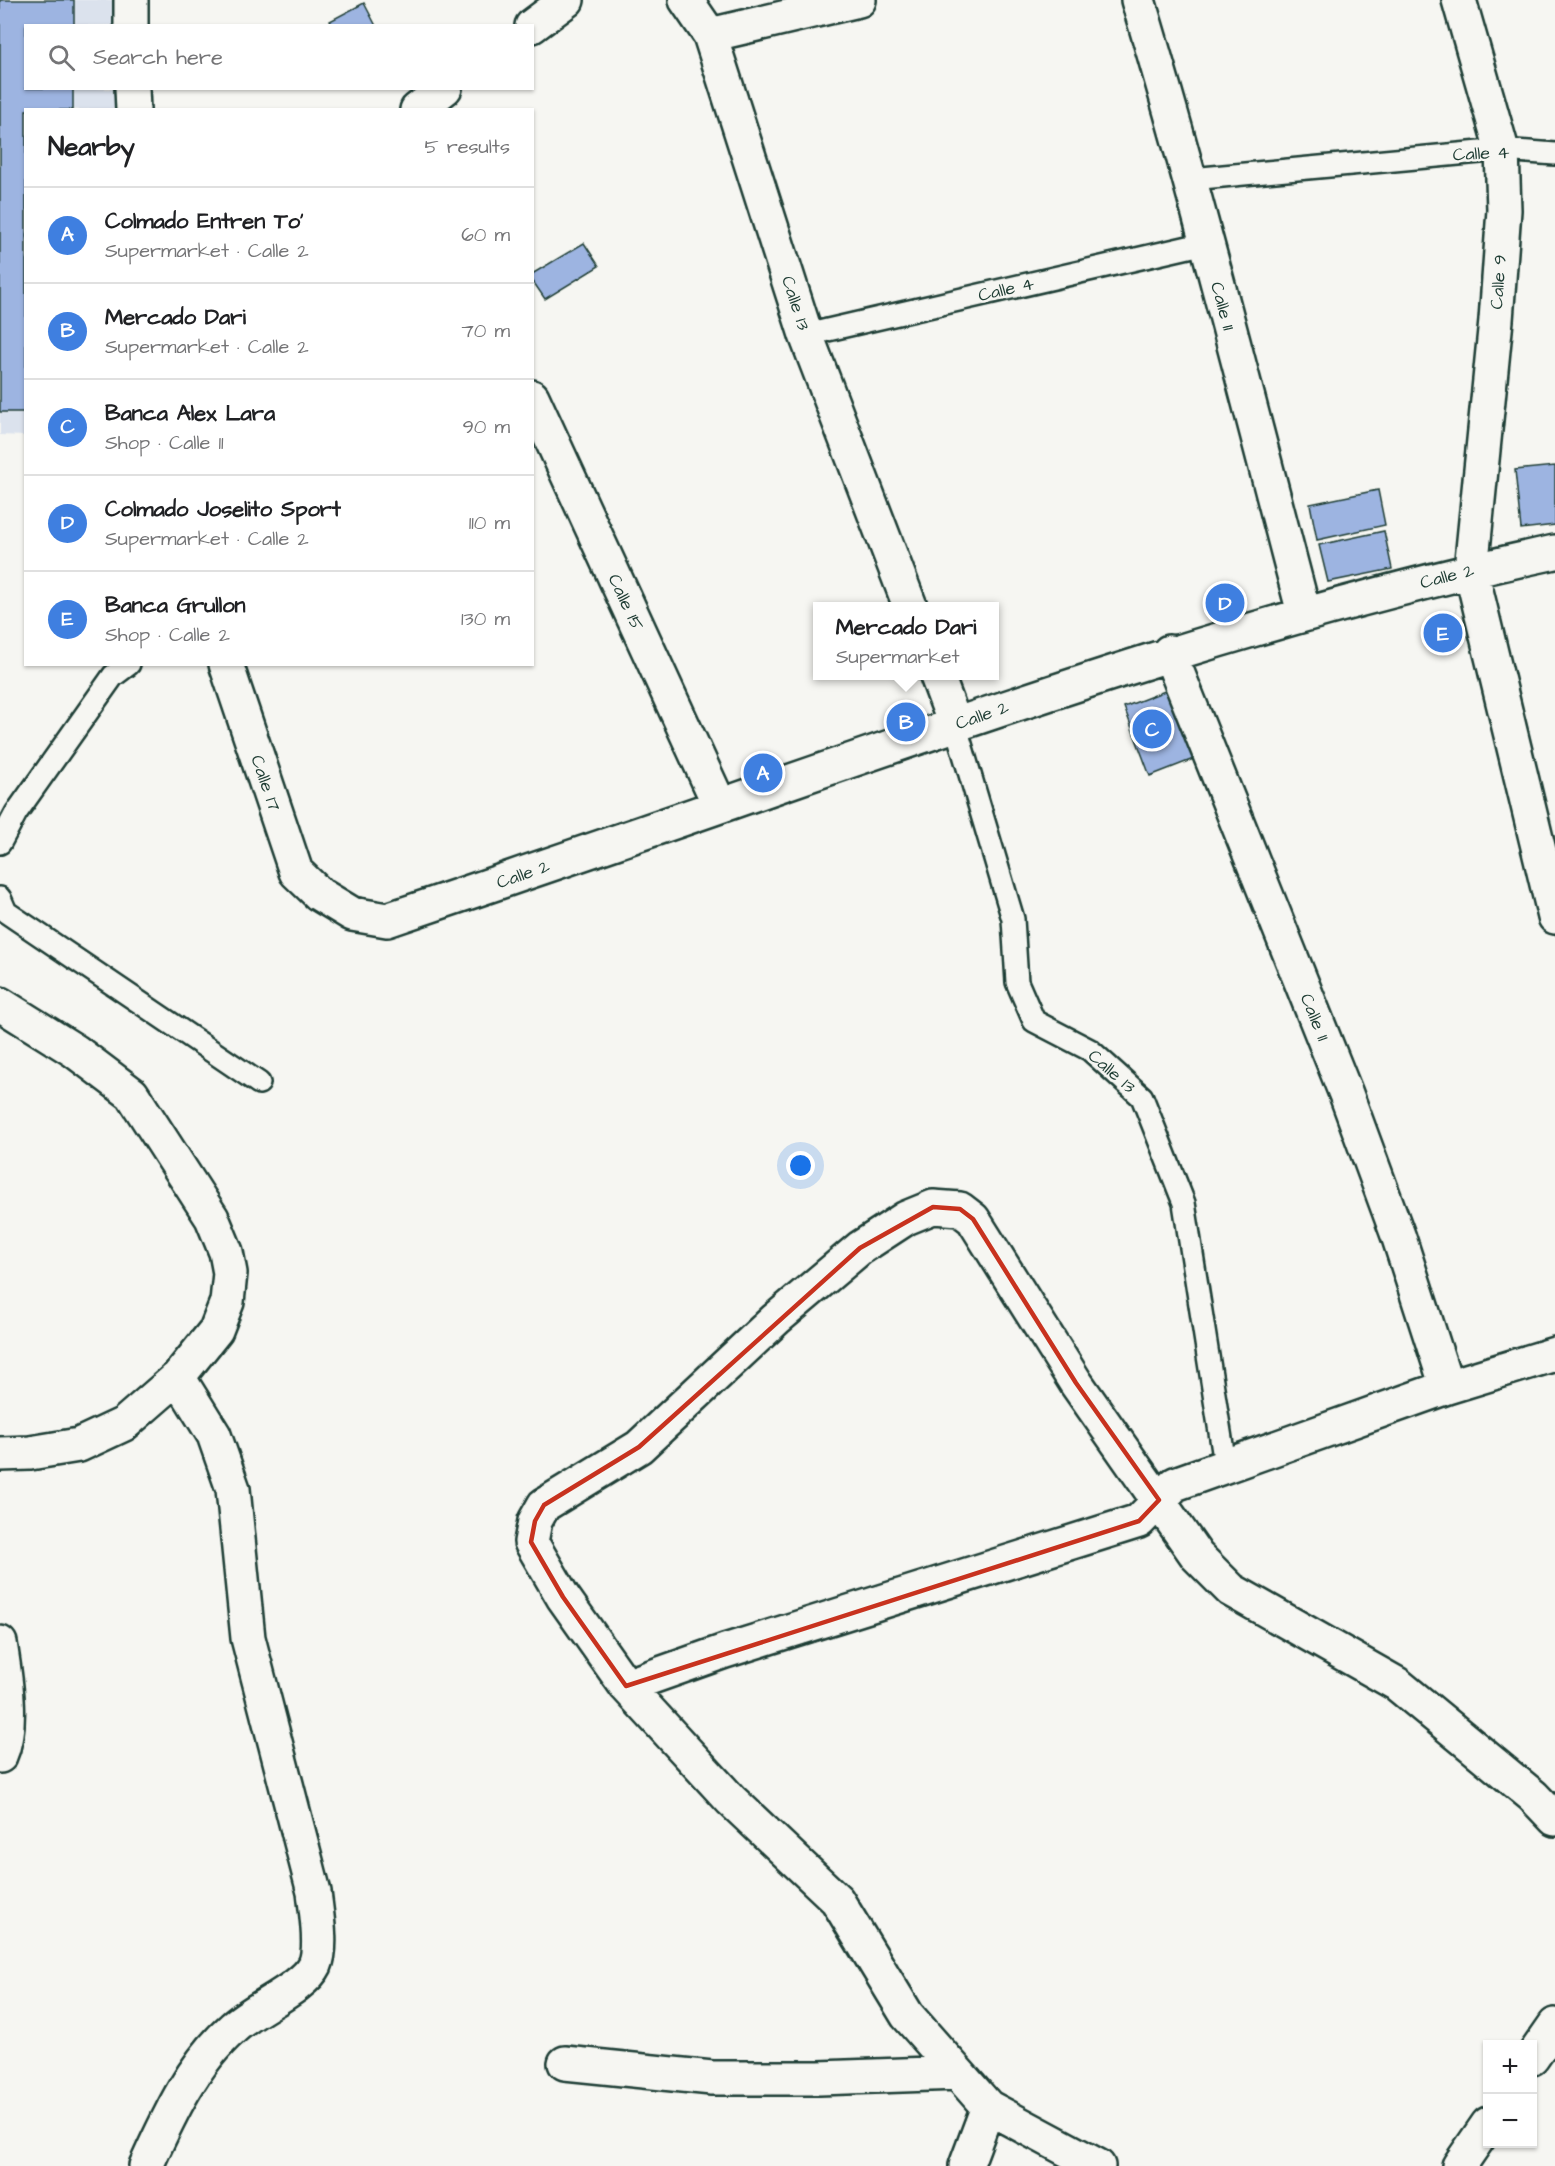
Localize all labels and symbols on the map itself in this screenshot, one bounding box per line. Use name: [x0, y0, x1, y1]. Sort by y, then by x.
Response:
street label: Calle 4: [1452, 140, 1510, 167]
street label: Calle 9: [1484, 254, 1513, 310]
street label: Calle 4: [976, 271, 1037, 308]
street label: Calle 13: [775, 273, 816, 334]
street label: Calle 11: [1204, 279, 1241, 333]
street label: Calle 2: [1418, 558, 1477, 595]
street label: Calle 15: [602, 570, 650, 635]
pin: D: [1206, 580, 1244, 626]
pin: E: [1424, 610, 1462, 656]
street label: Calle 2: [952, 695, 1013, 736]
pin: B: [886, 700, 926, 744]
pin: C: [1132, 706, 1172, 752]
pin: A: [744, 750, 783, 796]
street label: Calle 17: [244, 752, 287, 815]
street label: Calle 2: [493, 854, 554, 895]
street label: Calle 11: [1294, 990, 1335, 1045]
street label: Calle 13: [1082, 1044, 1141, 1099]
your location: [786, 1151, 815, 1180]

